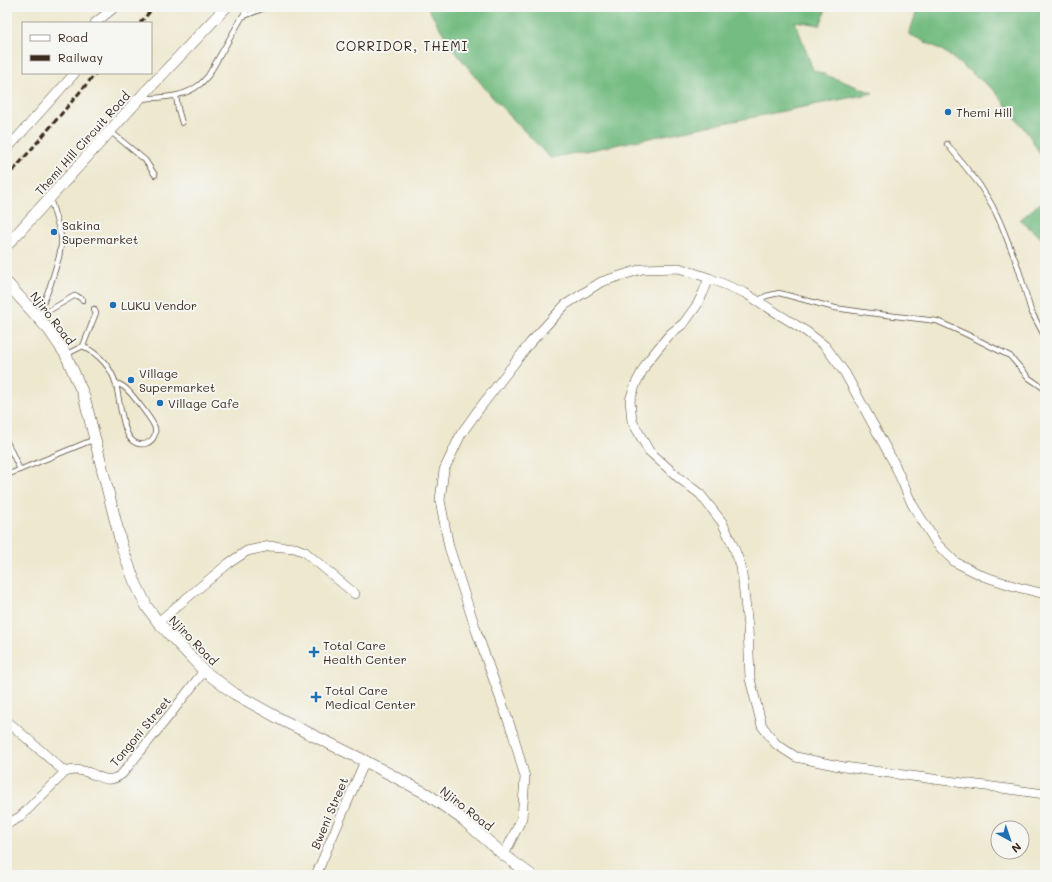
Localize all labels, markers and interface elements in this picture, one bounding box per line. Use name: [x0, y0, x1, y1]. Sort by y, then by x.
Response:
legend: [22, 22, 152, 74]
text: Road: [58, 29, 88, 45]
district label: CORRIDOR, THEMI: [336, 37, 468, 54]
text: Railway: [58, 49, 103, 65]
street label: Themi Hill Circuit Road: [31, 87, 133, 198]
place label: Themi Hill: [956, 104, 1012, 120]
marker: Themi Hill: [943, 107, 953, 117]
place label: Sakina Supermarket: [62, 217, 138, 247]
marker: Sakina Supermarket: [49, 227, 59, 237]
street label: Njiro Road: [27, 288, 79, 348]
place label: LUKU Vendor: [121, 297, 197, 313]
marker: LUKU Vendor: [108, 300, 118, 310]
place label: Village Supermarket: [139, 365, 215, 395]
marker: Village Supermarket: [126, 375, 136, 385]
place label: Village Cafe: [168, 395, 239, 411]
marker: Village Cafe: [155, 398, 165, 408]
street label: Njiro Road: [166, 612, 222, 669]
place label: Total Care Health Center: [323, 637, 407, 667]
marker: Total Care Health Center: [308, 646, 320, 658]
place label: Total Care Medical Center: [325, 682, 416, 712]
marker: Total Care Medical Center: [310, 691, 322, 703]
street label: Tongoni Street: [106, 693, 174, 769]
street label: Bweni Street: [307, 775, 351, 851]
street label: Njiro Road: [437, 782, 497, 834]
north arrow: [990, 820, 1030, 860]
text: N: [1009, 840, 1025, 856]

